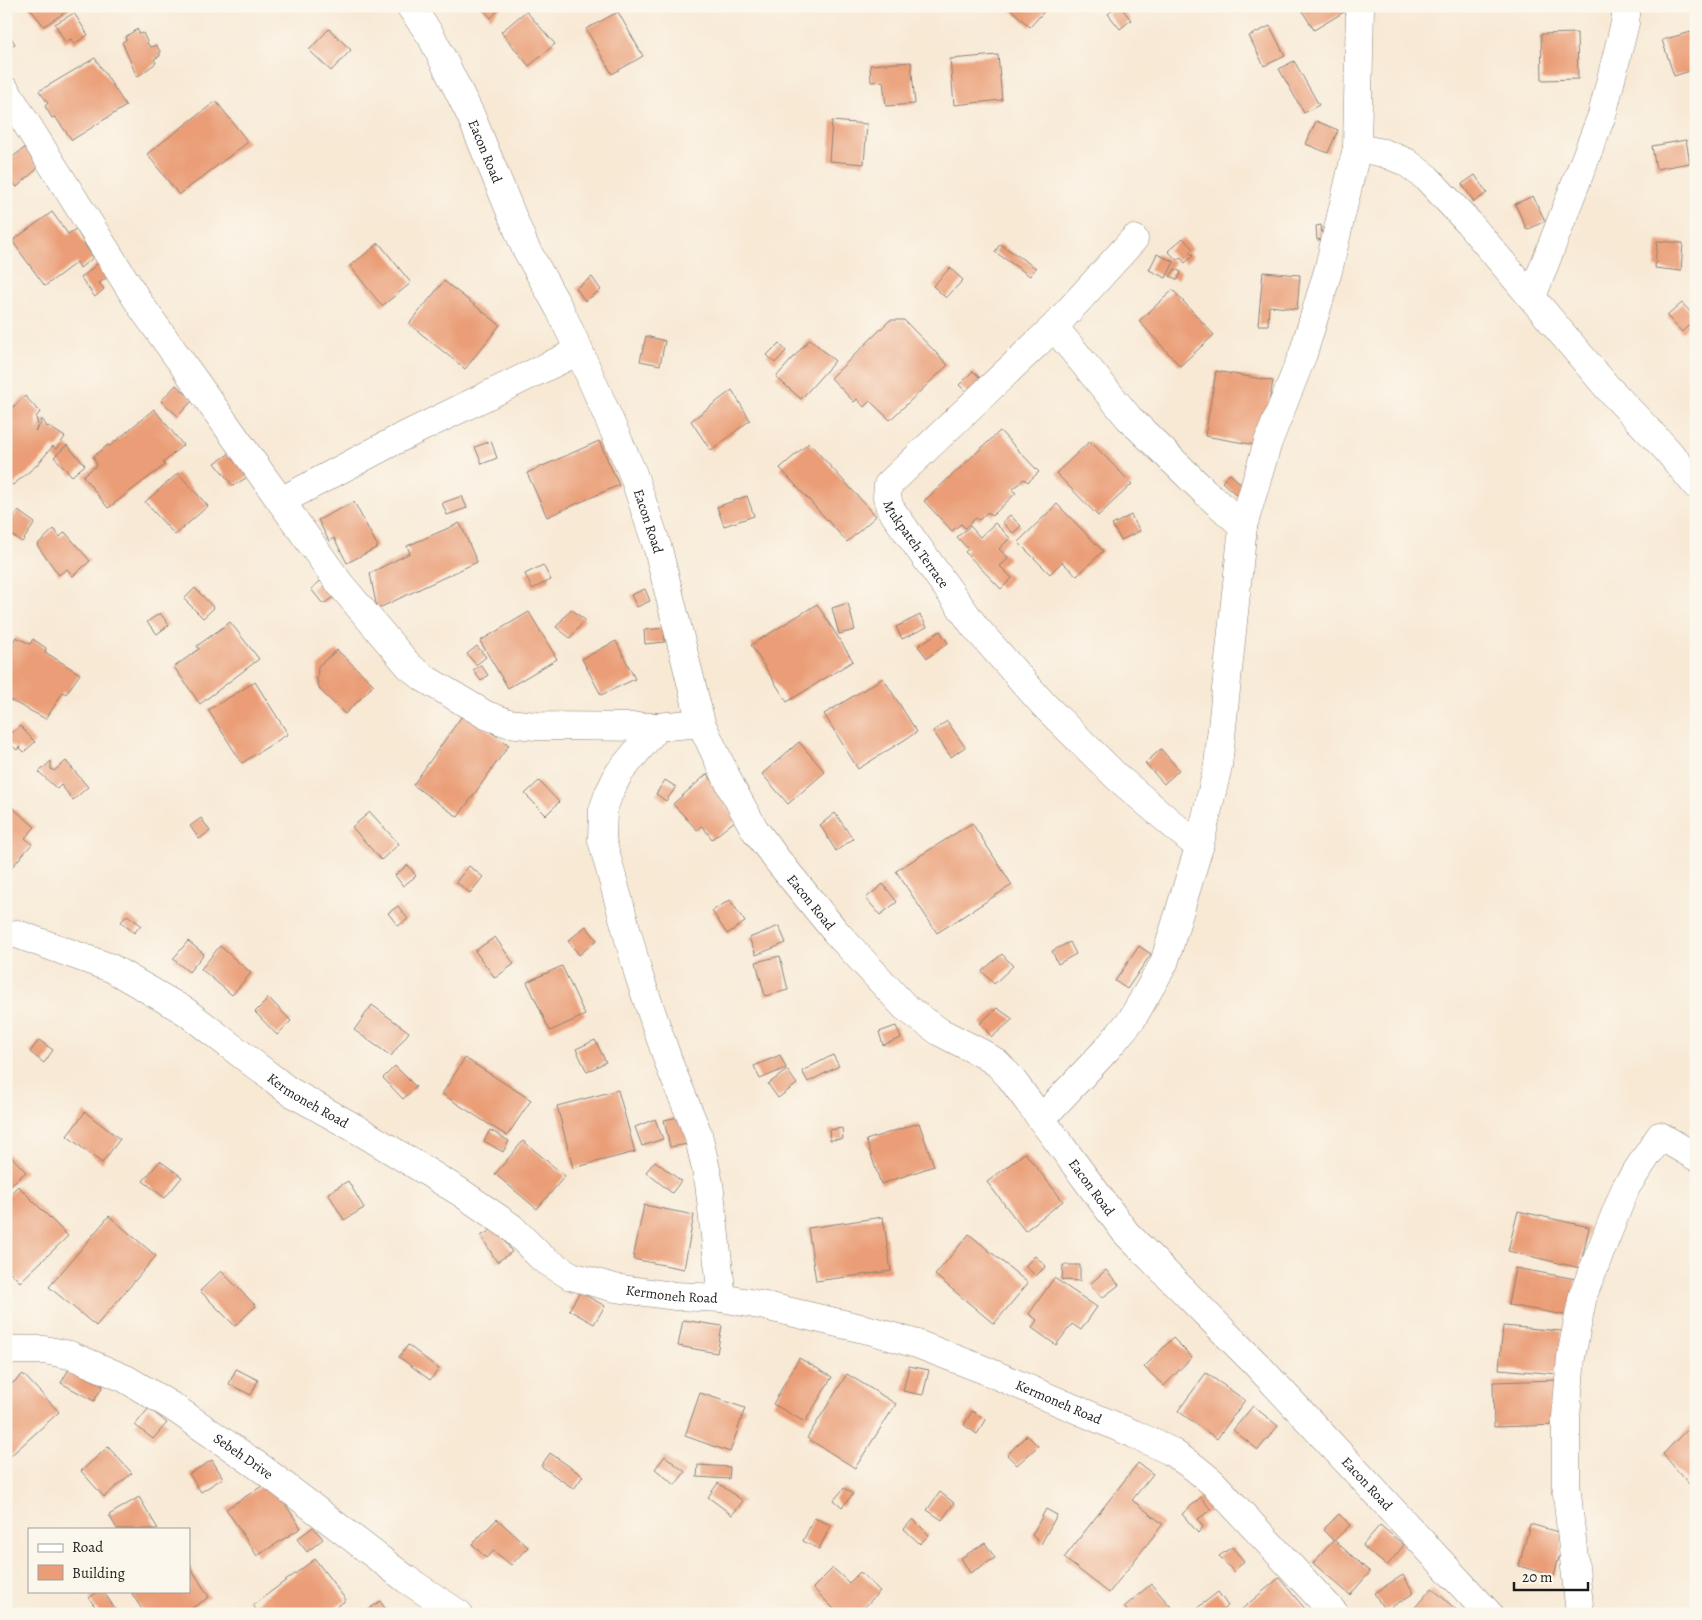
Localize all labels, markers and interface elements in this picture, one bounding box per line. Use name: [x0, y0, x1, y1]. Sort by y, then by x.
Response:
street label: Eacon Road: [464, 117, 507, 186]
street label: Eacon Road: [629, 486, 668, 556]
street label: Mukpateh Terrace: [879, 498, 954, 592]
street label: Eacon Road: [783, 870, 840, 934]
street label: Kermoneh Road: [264, 1068, 353, 1133]
street label: Eacon Road: [1064, 1155, 1120, 1220]
street label: Kermoneh Road: [625, 1280, 719, 1307]
street label: Kermoneh Road: [1013, 1375, 1105, 1429]
street label: Sebeh Drive: [210, 1429, 277, 1483]
street label: Eacon Road: [1338, 1452, 1397, 1515]
legend: [28, 1528, 190, 1592]
text: Road: [72, 1537, 104, 1557]
scale bar: [1514, 1560, 1588, 1592]
text: Building: [72, 1563, 125, 1583]
text: 20 m: [1522, 1567, 1553, 1587]

